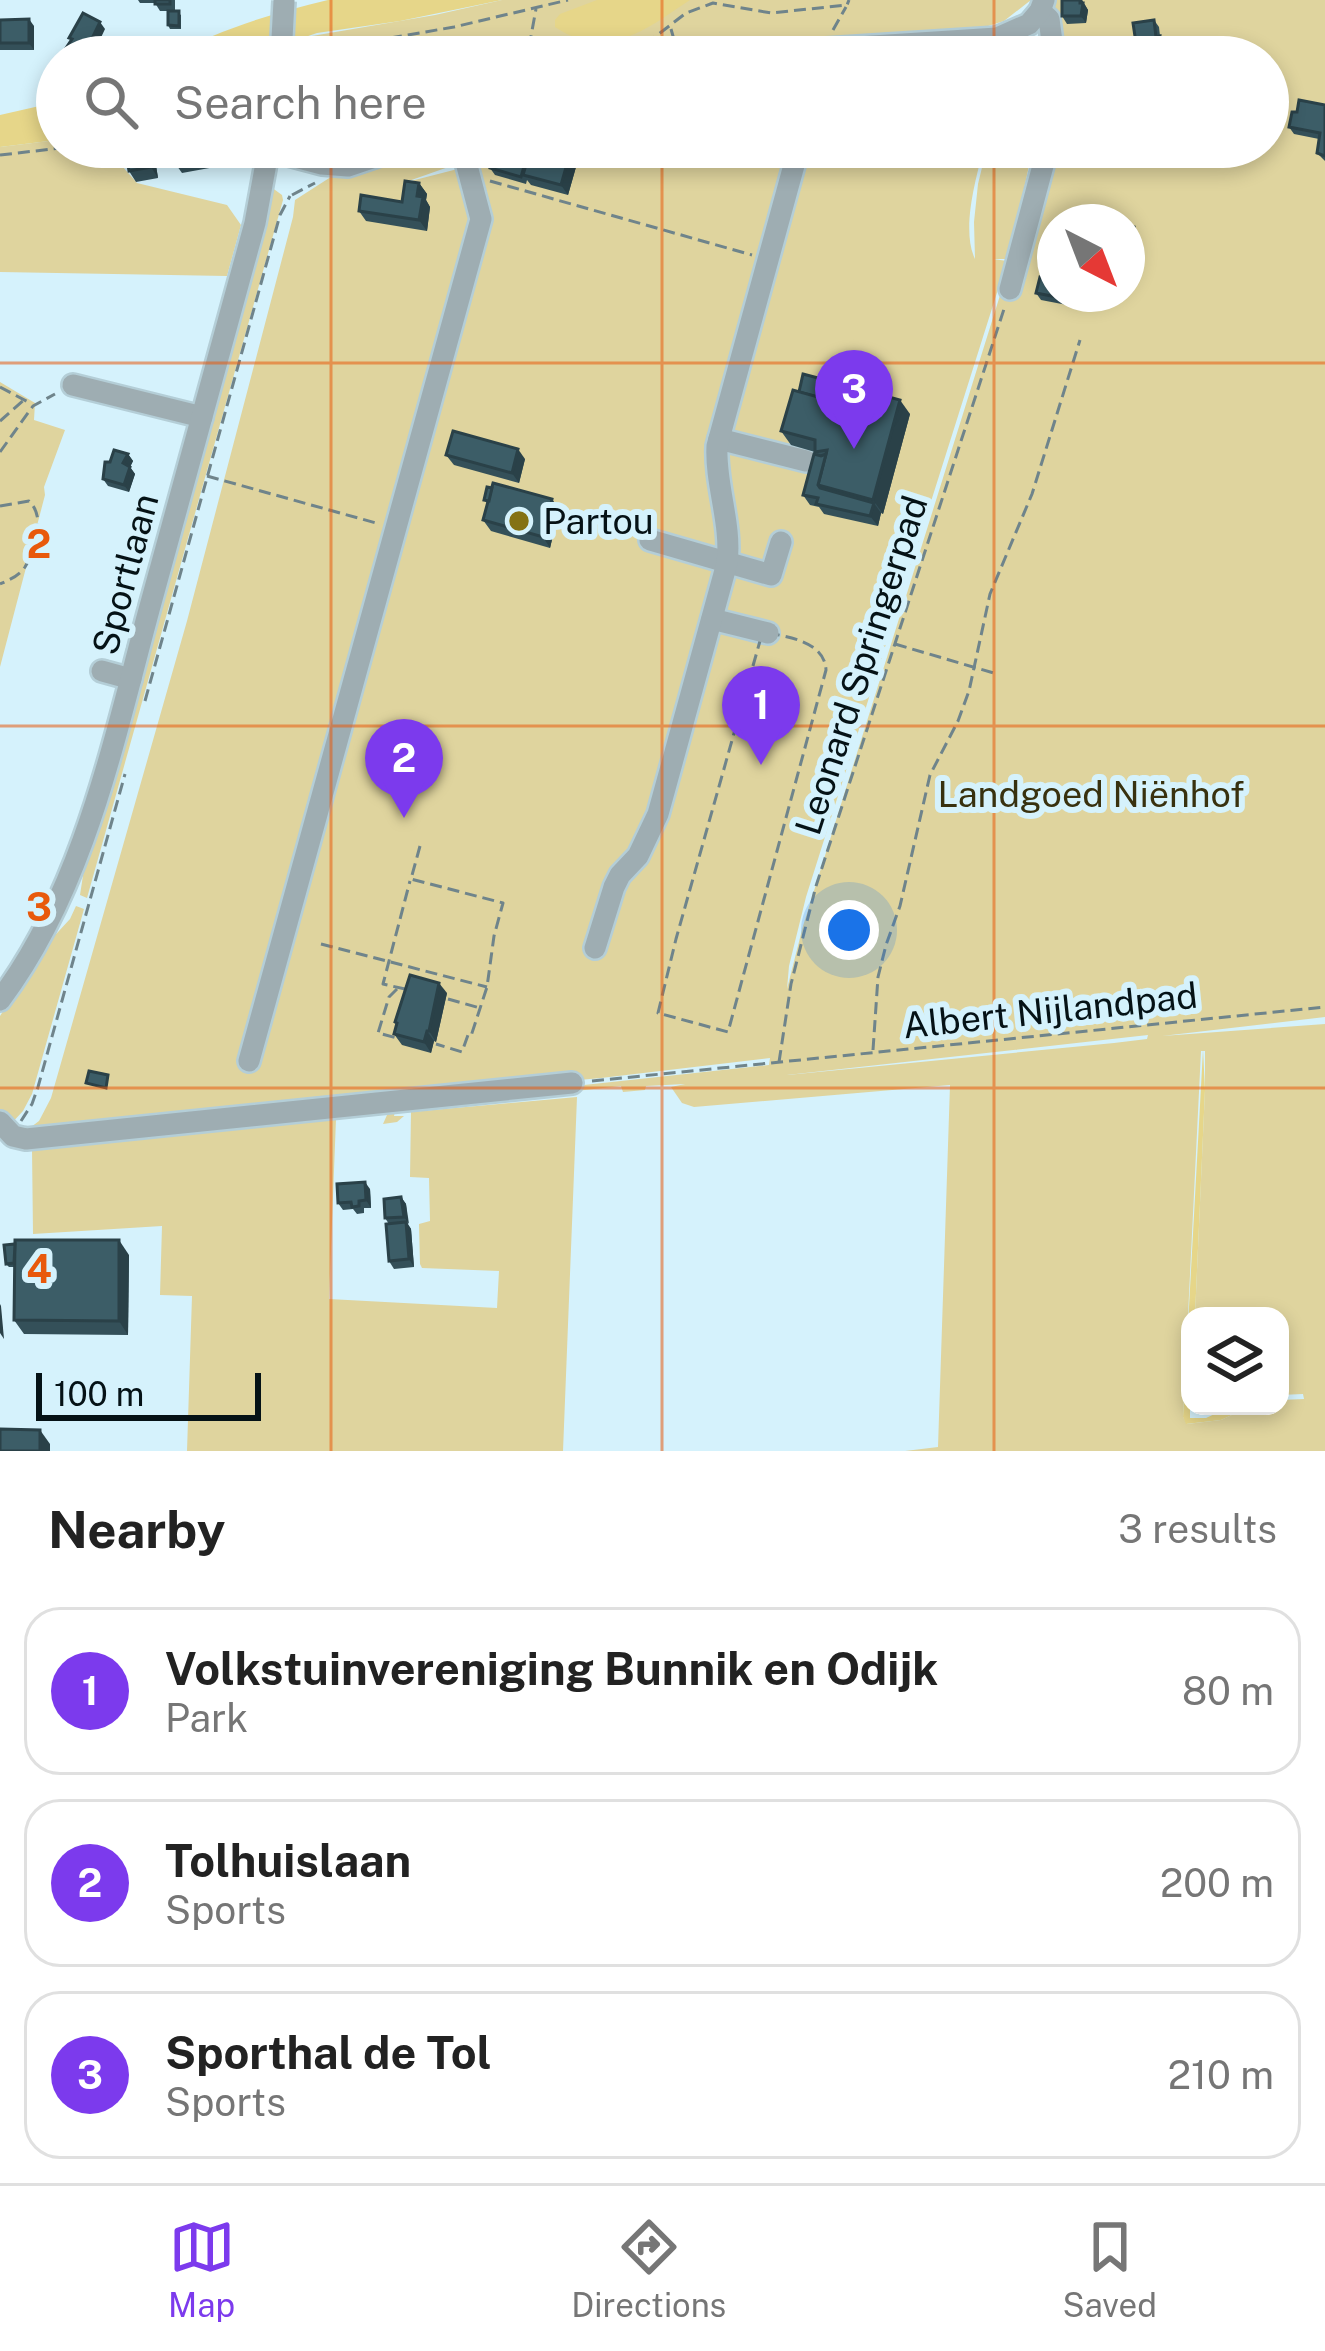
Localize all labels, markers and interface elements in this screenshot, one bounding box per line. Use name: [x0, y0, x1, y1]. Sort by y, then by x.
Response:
search box: [36, 36, 1289, 168]
icon: search: [78, 69, 144, 135]
text: Search here: [174, 76, 427, 129]
north arrow: [1037, 204, 1145, 312]
pin: 3: [815, 350, 893, 449]
street label: Sportlaan: [83, 489, 167, 659]
street label: Leonard Springerpad: [786, 490, 936, 840]
place label: Partou: [543, 500, 654, 542]
marker: Partou: [506, 508, 532, 534]
text: 2: [27, 521, 51, 567]
pin: 1: [722, 666, 800, 765]
pin: 2: [365, 719, 443, 818]
park label: Landgoed Niënhof: [938, 773, 1244, 815]
text: 3: [26, 884, 52, 930]
your location: [819, 900, 879, 960]
street label: Albert Nijlandpad: [901, 974, 1199, 1046]
text: 4: [26, 1246, 52, 1292]
map controls: [1181, 1307, 1289, 1415]
button: layers: [1181, 1307, 1289, 1415]
scale bar: [36, 1367, 261, 1420]
text: 100 m: [54, 1375, 144, 1413]
text: Nearby: [48, 1500, 225, 1559]
text: 3 results: [1118, 1506, 1277, 1552]
text: Volkstuinvereniging Bunnik en Odijk: [165, 1642, 938, 1695]
text: 1: [82, 1668, 98, 1714]
text: 80 m: [1182, 1668, 1274, 1714]
text: Park: [165, 1695, 248, 1741]
text: Tolhuislaan: [165, 1834, 411, 1887]
text: 2: [78, 1860, 102, 1906]
text: 200 m: [1160, 1860, 1274, 1906]
text: Sports: [165, 1887, 286, 1933]
text: Sporthal de Tol: [165, 2026, 491, 2079]
text: 3: [77, 2052, 103, 2098]
text: 210 m: [1168, 2052, 1274, 2098]
text: Sports: [165, 2079, 286, 2125]
tab: Map: [168, 2214, 235, 2324]
tab: Directions: [571, 2214, 726, 2324]
tab: Saved: [1063, 2214, 1157, 2324]

